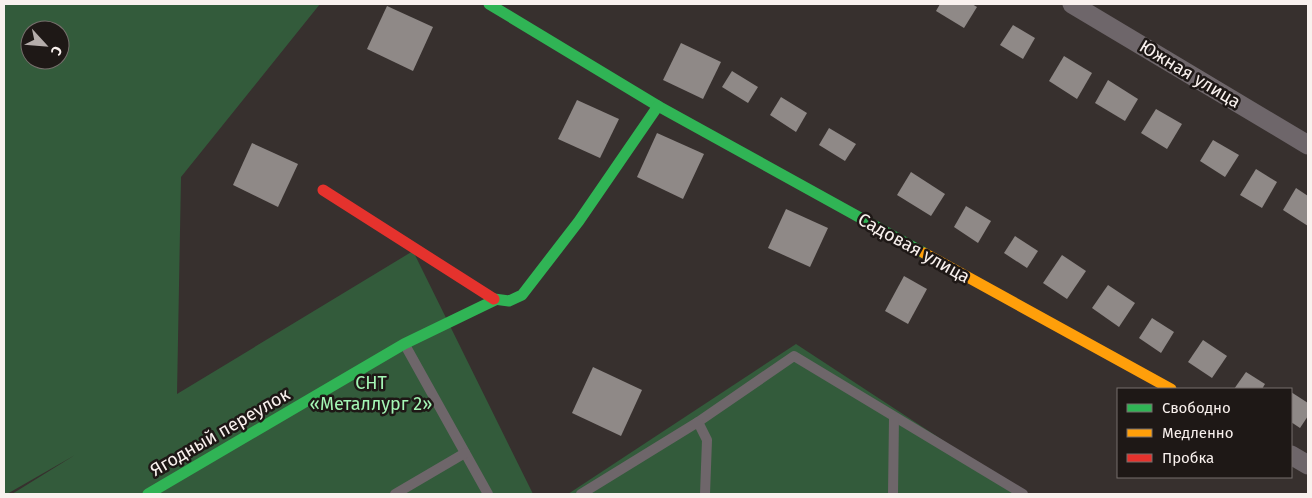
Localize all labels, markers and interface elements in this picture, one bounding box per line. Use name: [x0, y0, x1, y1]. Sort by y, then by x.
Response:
north arrow: [20, 20, 70, 70]
street label: Южная улица: [1135, 35, 1245, 113]
text: С: [47, 43, 66, 58]
street label: Садовая улица: [854, 208, 974, 288]
park label: СНТ «Металлург 2»: [310, 372, 432, 415]
street label: Ягодный переулок: [146, 383, 294, 481]
legend: [1117, 388, 1292, 478]
text: Свободно: [1162, 399, 1231, 417]
text: Медленно: [1162, 424, 1234, 442]
text: Пробка: [1162, 449, 1214, 467]

